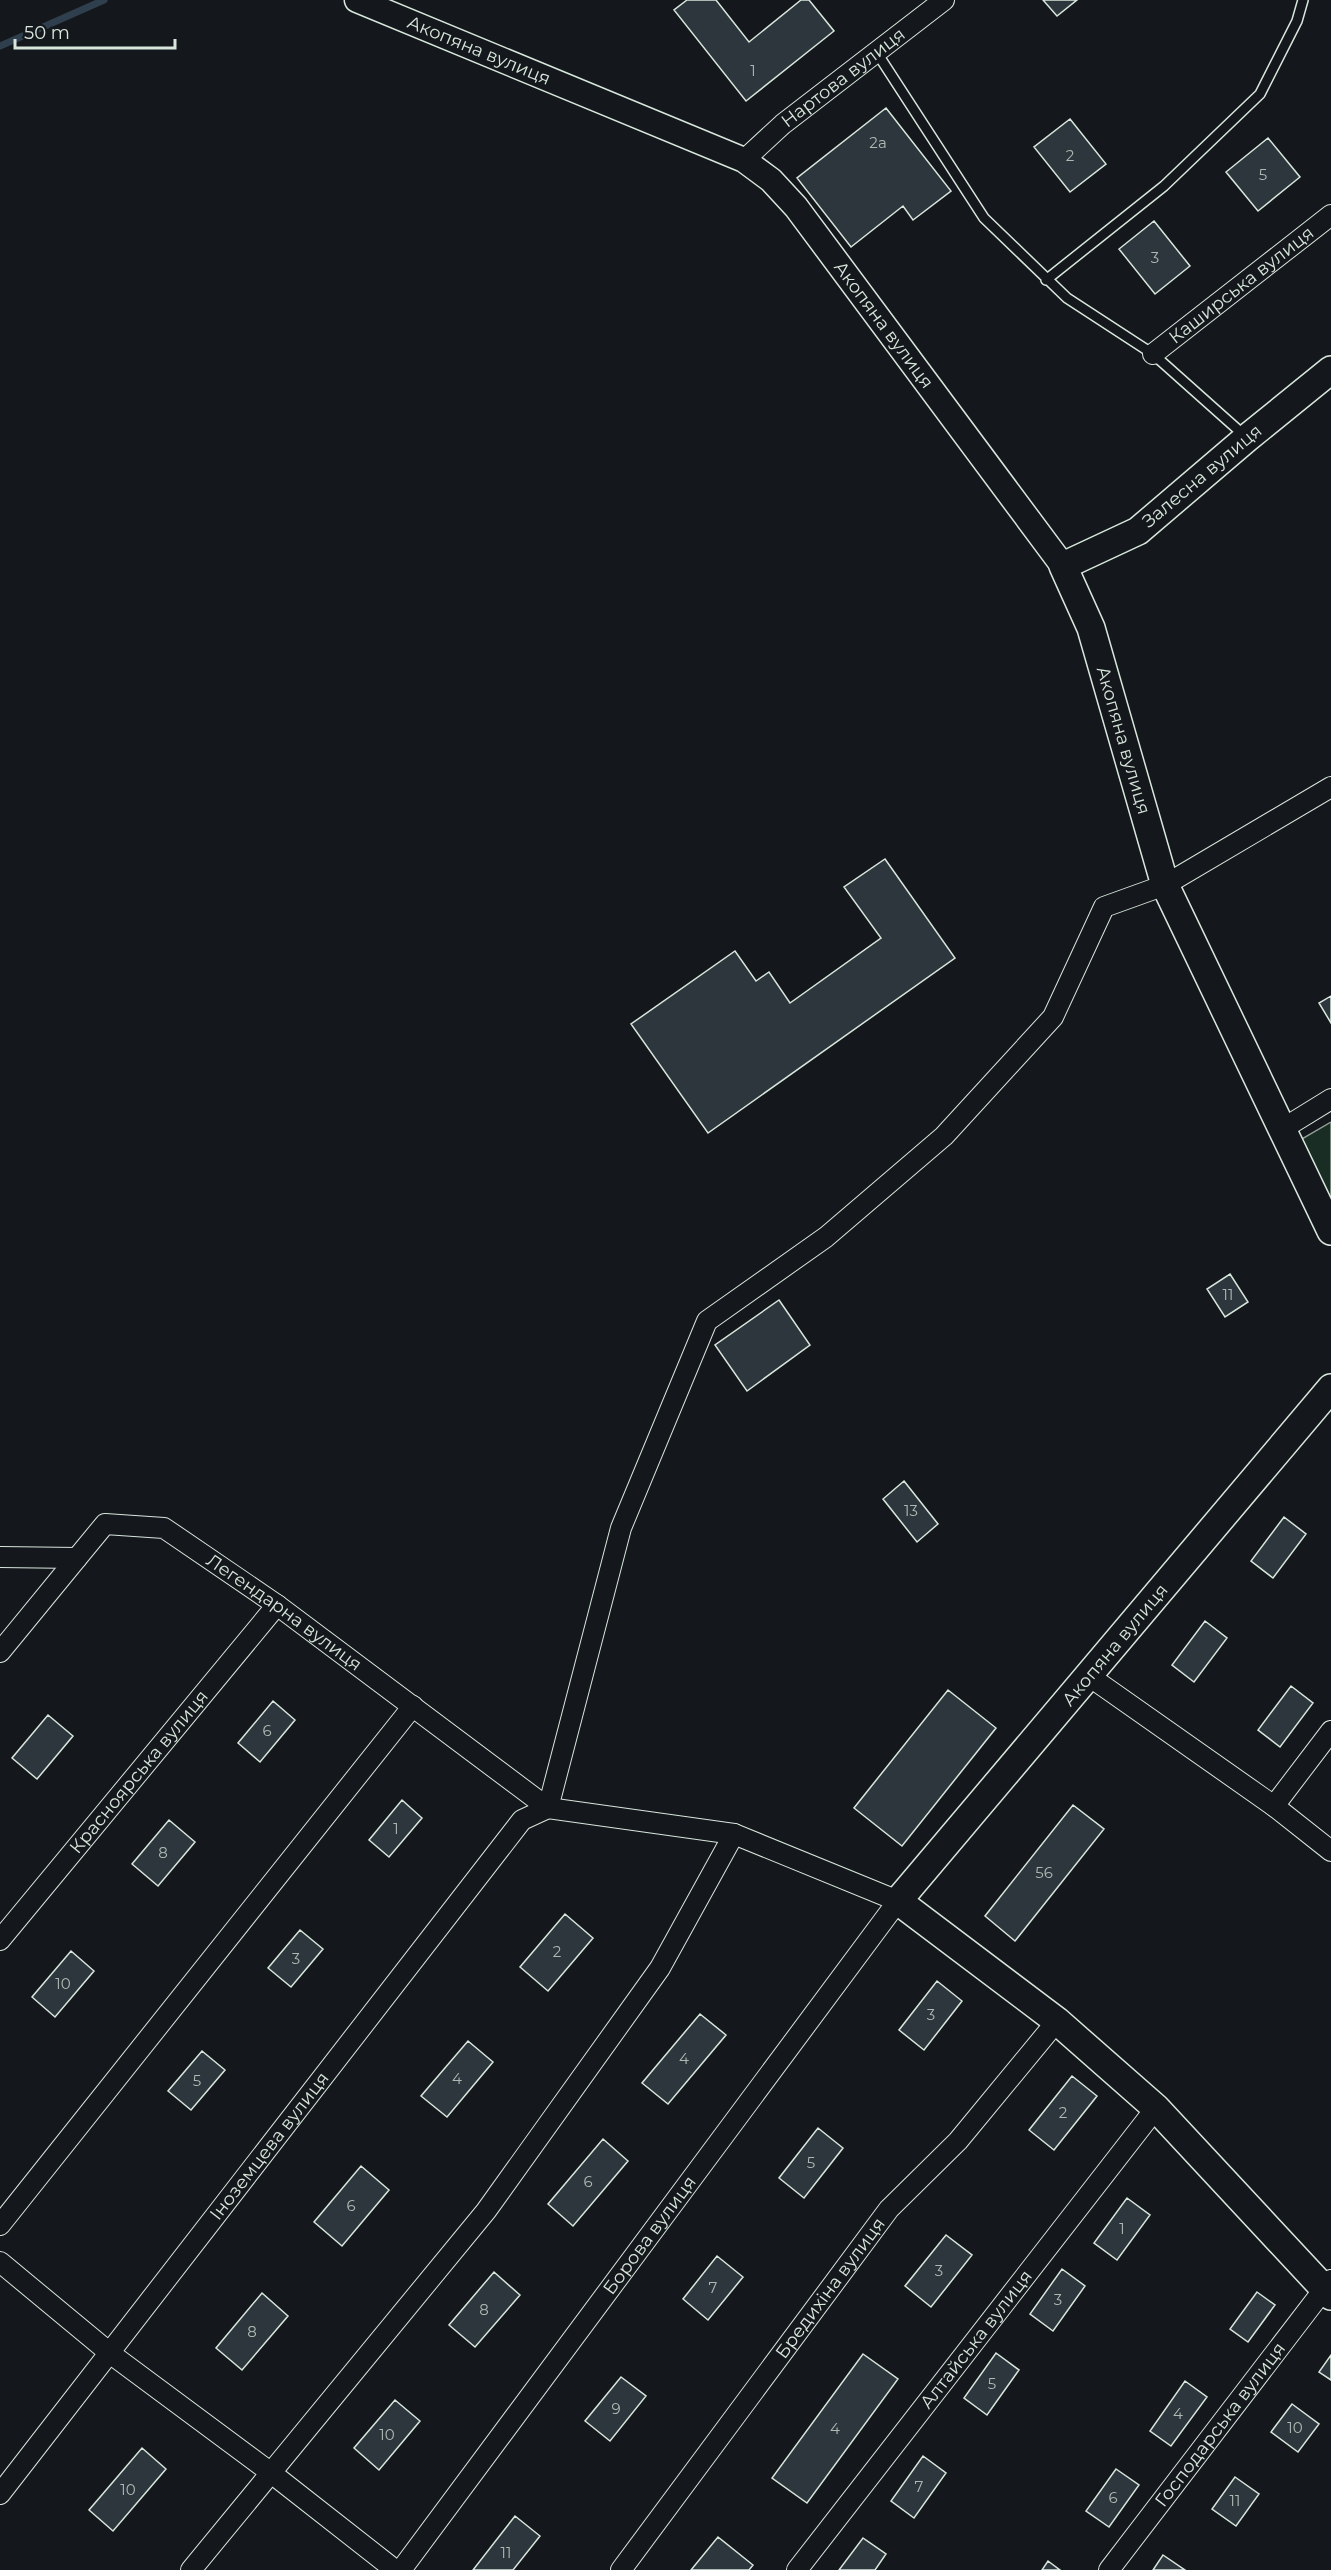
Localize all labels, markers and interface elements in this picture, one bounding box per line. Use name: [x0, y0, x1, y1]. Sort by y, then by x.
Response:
street label: Акопяна вулиця: [404, 11, 554, 90]
scale bar: [15, 12, 176, 50]
text: 50 m: [24, 22, 70, 44]
street label: Нартова вулиця: [777, 23, 910, 132]
house number: 1: [750, 61, 756, 80]
house number: 2а: [869, 133, 887, 152]
house number: 2: [1066, 146, 1074, 165]
house number: 5: [1259, 165, 1267, 184]
street label: Каширська вулиця: [1164, 222, 1318, 348]
house number: 3: [1151, 248, 1159, 267]
street label: Акопяна вулиця: [829, 257, 938, 393]
street label: Залесна вулиця: [1138, 420, 1266, 532]
street label: Акопяна вулиця: [1092, 664, 1155, 817]
house number: 11: [1223, 1285, 1233, 1304]
house number: 13: [904, 1501, 918, 1520]
street label: Легендарна вулиця: [202, 1549, 366, 1676]
street label: Акопяна вулиця: [1057, 1579, 1173, 1711]
street label: Красноярська вулиця: [65, 1686, 213, 1858]
house number: 6: [262, 1721, 272, 1740]
house number: 1: [393, 1819, 399, 1838]
house number: 8: [158, 1843, 168, 1862]
house number: 56: [1035, 1863, 1053, 1882]
house number: 2: [553, 1942, 561, 1961]
house number: 3: [292, 1949, 300, 1968]
house number: 10: [55, 1974, 71, 1993]
house number: 3: [927, 2005, 935, 2024]
house number: 4: [679, 2049, 689, 2068]
street label: Іноземцева вулиця: [205, 2068, 334, 2225]
house number: 4: [452, 2069, 462, 2088]
house number: 5: [193, 2071, 201, 2090]
house number: 2: [1059, 2103, 1067, 2122]
house number: 5: [807, 2153, 815, 2172]
house number: 6: [583, 2172, 593, 2191]
street label: Борова вулиця: [598, 2172, 701, 2299]
house number: 6: [346, 2196, 356, 2215]
street label: Бредихіна вулиця: [771, 2213, 890, 2363]
house number: 1: [1119, 2219, 1125, 2238]
house number: 3: [935, 2261, 943, 2280]
street label: Алтайська вулиця: [915, 2266, 1037, 2413]
house number: 7: [709, 2278, 718, 2297]
house number: 3: [1054, 2290, 1062, 2309]
house number: 8: [479, 2300, 489, 2319]
house number: 8: [247, 2322, 257, 2341]
street label: Господарська вулиця: [1150, 2338, 1290, 2511]
house number: 5: [988, 2374, 996, 2393]
house number: 9: [611, 2399, 621, 2418]
house number: 4: [1173, 2404, 1183, 2423]
house number: 10: [1287, 2418, 1303, 2437]
house number: 4: [830, 2419, 840, 2438]
house number: 10: [379, 2425, 395, 2444]
house number: 7: [915, 2477, 924, 2496]
house number: 10: [120, 2480, 136, 2499]
house number: 6: [1108, 2488, 1118, 2507]
house number: 11: [1230, 2491, 1240, 2510]
house number: 11: [501, 2543, 511, 2562]

